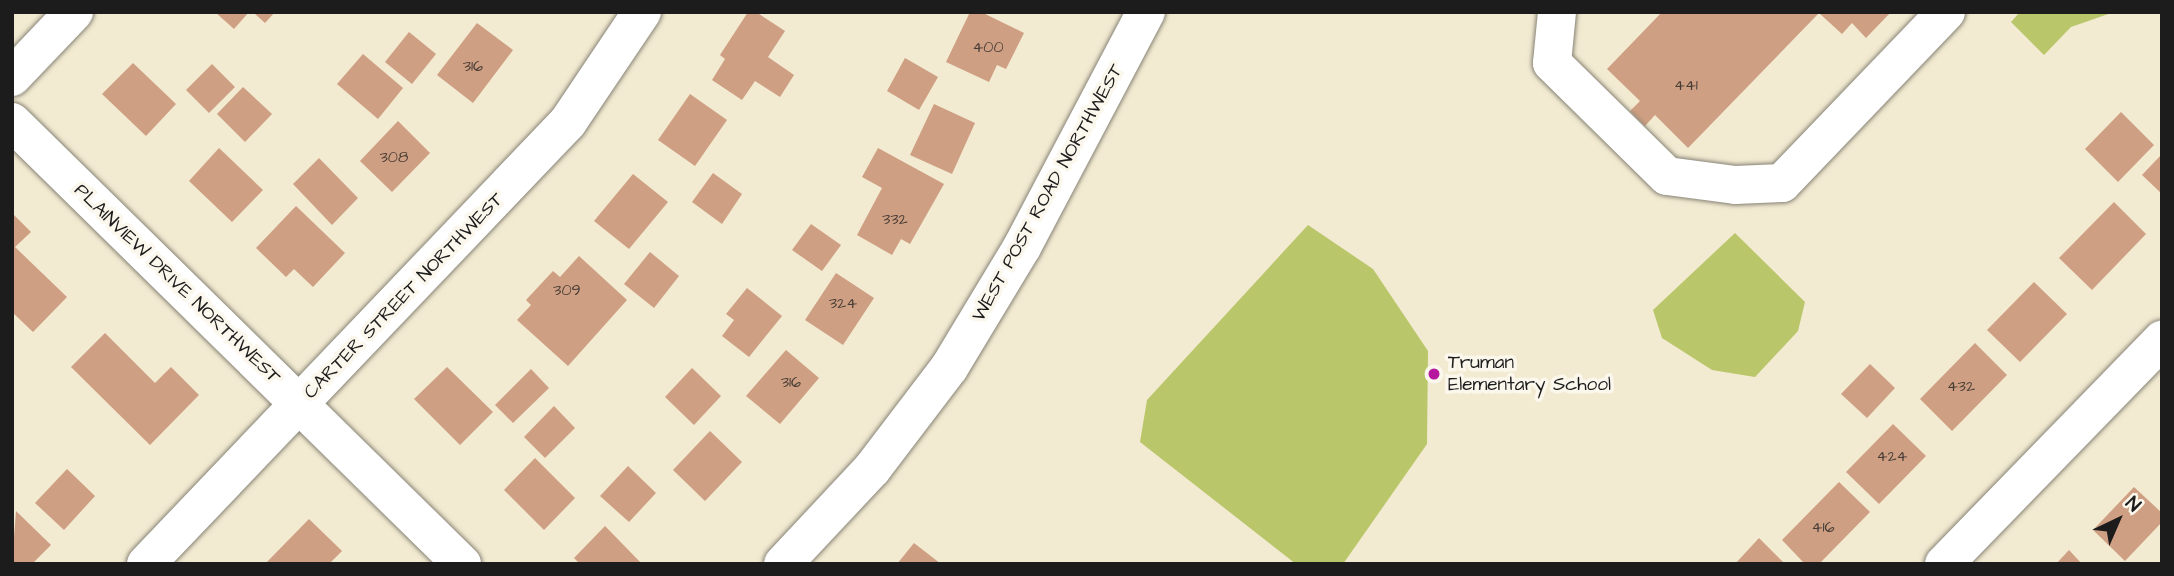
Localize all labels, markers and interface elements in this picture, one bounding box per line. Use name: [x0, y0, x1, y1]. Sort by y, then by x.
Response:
house number: 400: [972, 37, 1004, 57]
house number: 316: [463, 56, 483, 76]
street label: WEST POST ROAD NORTHWEST: [968, 61, 1128, 325]
house number: 441: [1674, 75, 1698, 95]
house number: 308: [380, 147, 408, 167]
street label: PLAINVIEW DRIVE NORTHWEST: [69, 179, 285, 389]
street label: CARTER STREET NORTHWEST: [299, 188, 509, 404]
house number: 332: [882, 209, 908, 229]
house number: 309: [553, 280, 581, 300]
house number: 324: [829, 293, 857, 313]
place label: Truman Elementary School: [1448, 352, 1611, 396]
marker: Truman Elementary School: [1426, 366, 1442, 382]
house number: 316: [781, 372, 801, 392]
house number: 432: [1947, 376, 1975, 396]
house number: 424: [1877, 446, 1907, 466]
north arrow: [2083, 485, 2153, 555]
text: N: [2119, 491, 2147, 518]
house number: 416: [1812, 517, 1834, 537]

